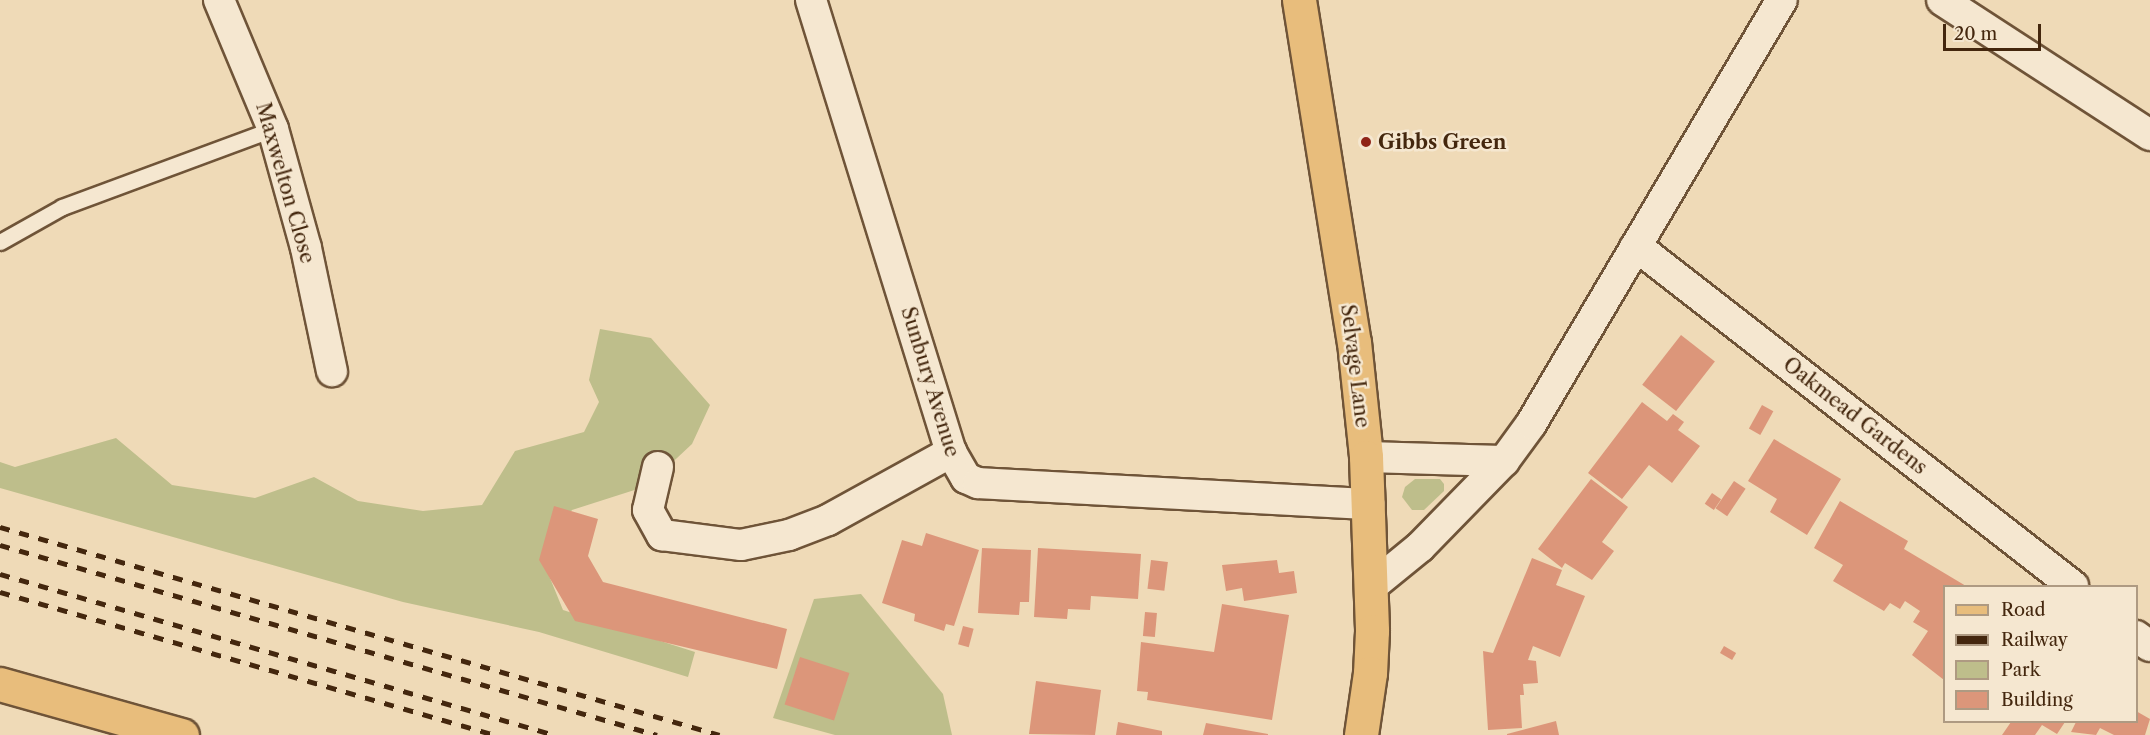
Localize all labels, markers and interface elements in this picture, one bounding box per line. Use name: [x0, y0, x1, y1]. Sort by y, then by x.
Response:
scale bar: [1946, 12, 2044, 50]
text: 20 m: [1954, 23, 1997, 45]
street label: Maxwelton Close: [251, 100, 319, 266]
place label: Gibbs Green: [1378, 130, 1506, 154]
marker: Gibbs Green: [1359, 135, 1373, 149]
street label: Sunbury Avenue: [896, 303, 964, 461]
street label: Selvage Lane: [1336, 303, 1374, 429]
street label: Oakmead Gardens: [1778, 352, 1932, 480]
legend: [1943, 585, 2138, 723]
text: Road: [2001, 599, 2046, 621]
text: Railway: [2001, 629, 2068, 651]
text: Park: [2001, 659, 2040, 681]
text: Building: [2001, 689, 2073, 711]

